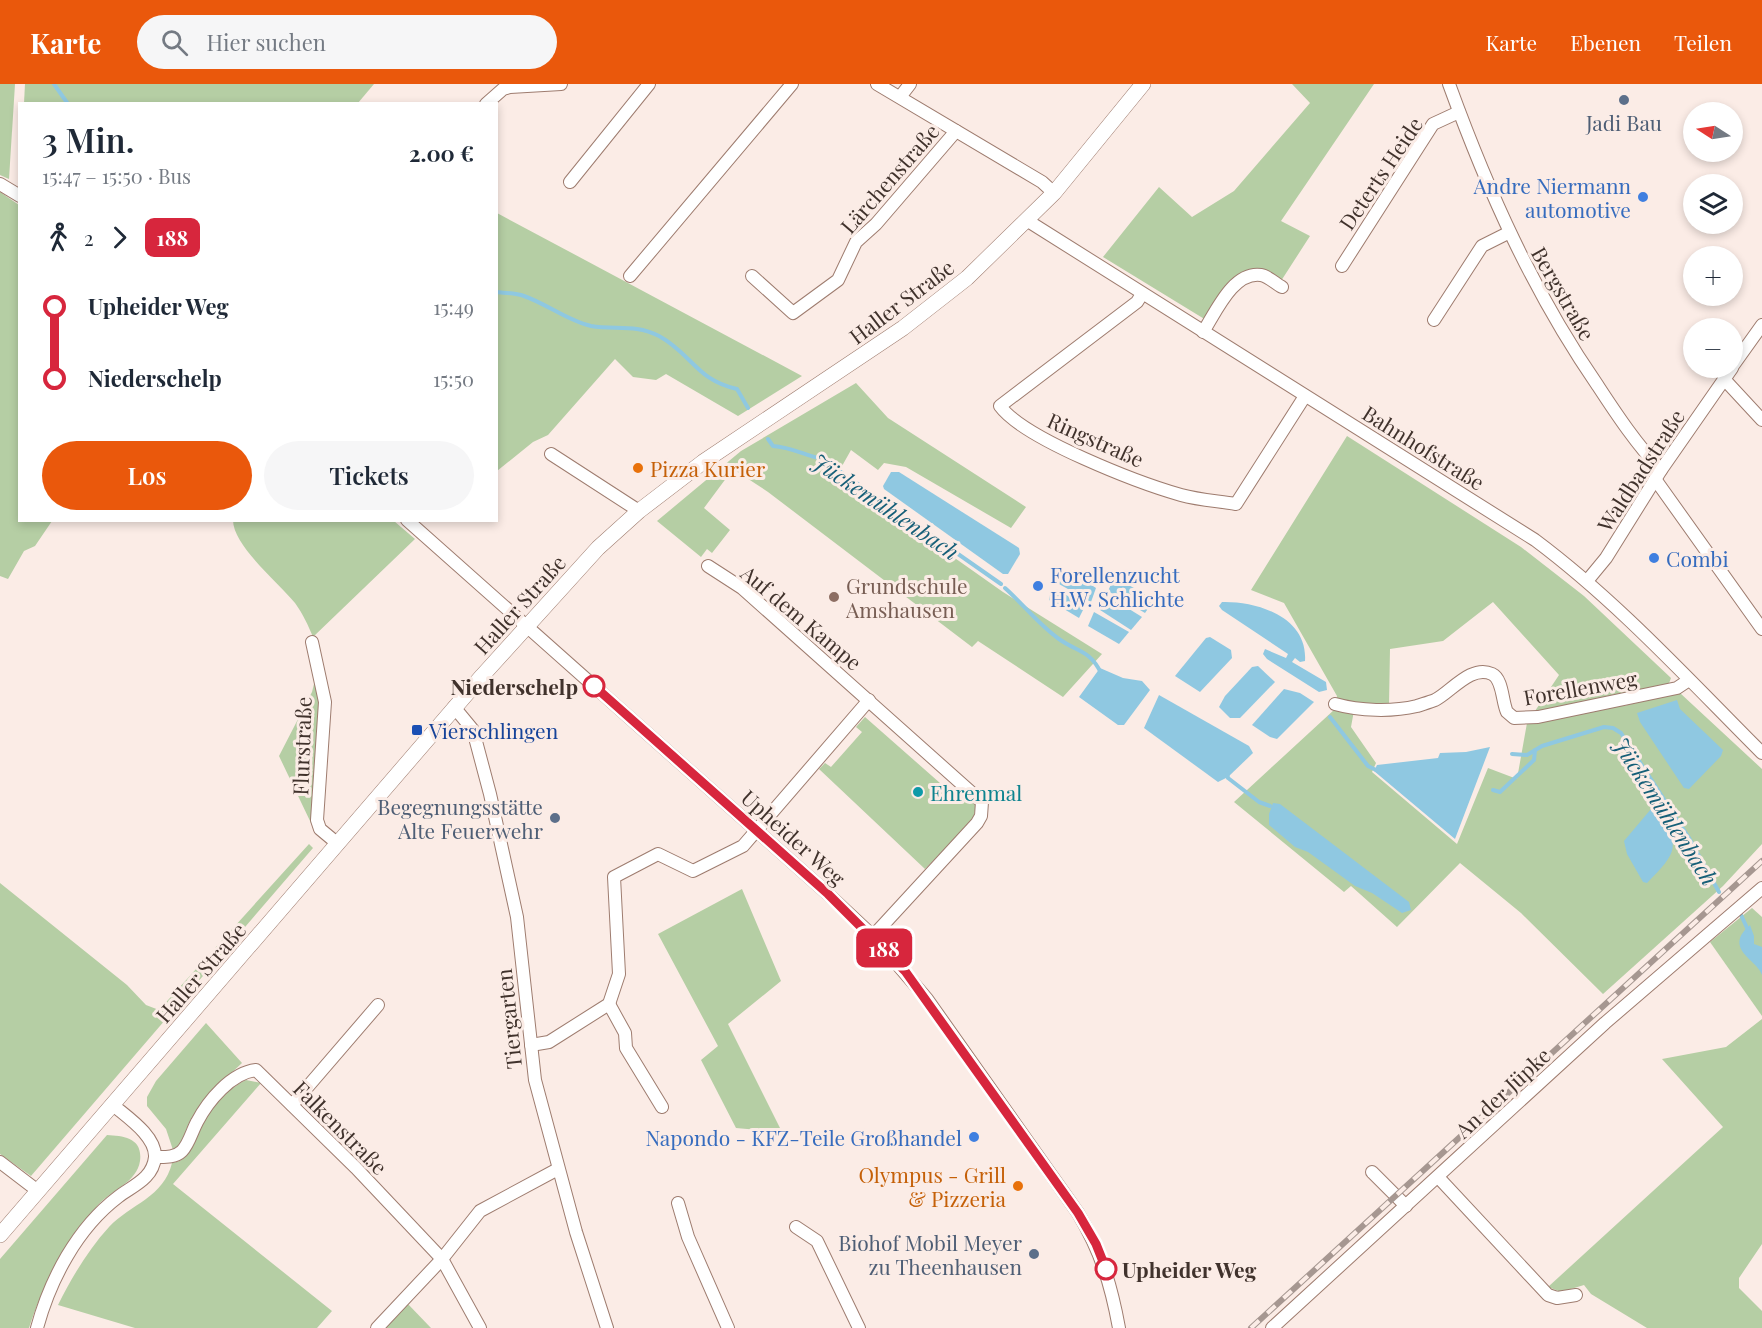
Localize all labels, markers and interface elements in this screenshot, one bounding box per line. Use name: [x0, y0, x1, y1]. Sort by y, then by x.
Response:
search box: [137, 15, 557, 69]
text: Karte: [30, 24, 101, 61]
icon: search: [158, 26, 191, 59]
text: Hier suchen: [206, 27, 326, 57]
text: Karte: [1486, 28, 1537, 56]
text: Ebenen: [1570, 28, 1641, 56]
text: Teilen: [1674, 28, 1732, 56]
marker: Jadi Bau: [1617, 93, 1631, 107]
north arrow: [1683, 102, 1743, 162]
map controls: [1683, 102, 1743, 378]
place label: Jadi Bau: [1585, 108, 1662, 136]
street label: Deterts Heide: [1332, 111, 1428, 235]
text: 3 Min.: [42, 117, 134, 161]
street label: Lärchenstraße: [834, 117, 944, 239]
text: 2.00 €: [409, 138, 474, 168]
text: 15:47 – 15:50 · Bus: [42, 162, 191, 189]
place label: Andre Niermann automotive: [1472, 171, 1631, 223]
button: layers: [1683, 174, 1743, 234]
marker: Andre Niermann automotive: [1636, 190, 1650, 204]
icon: walk: [42, 221, 75, 254]
icon: forward: [103, 221, 136, 254]
text: 188: [157, 223, 188, 251]
text: 2: [84, 224, 94, 251]
street label: Bergstraße: [1526, 241, 1602, 345]
button: +: [1683, 246, 1743, 306]
street label: Haller Straße: [843, 252, 959, 350]
text: Upheider Weg: [88, 291, 229, 321]
text: 15:49: [433, 293, 474, 320]
button: −: [1683, 318, 1743, 378]
text: Niederschelp: [88, 363, 222, 393]
text: 15:50: [433, 365, 474, 392]
street label: Bahnhofstraße: [1358, 398, 1490, 496]
street label: Waldbadstraße: [1589, 403, 1690, 537]
street label: Ringstraße: [1043, 405, 1149, 473]
button: Los: [42, 441, 252, 510]
button: Tickets: [264, 441, 474, 510]
water label: Jückemühlenbach: [807, 446, 965, 566]
place label: Pizza Kurier: [650, 454, 766, 482]
marker: Pizza Kurier: [631, 461, 645, 475]
place label: Combi: [1666, 544, 1729, 572]
street label: Haller Straße: [467, 548, 571, 660]
marker: Combi: [1647, 551, 1661, 565]
street label: Auf dem Kampe: [735, 558, 868, 676]
place label: Forellenzucht H.W. Schlichte: [1050, 560, 1184, 612]
place label: Grundschule Amshausen: [845, 571, 968, 623]
marker: Forellenzucht H.W. Schlichte: [1031, 579, 1045, 593]
marker: Grundschule Amshausen: [827, 590, 841, 604]
street label: Forellenweg: [1521, 663, 1639, 711]
place label: Niederschelp: [450, 672, 578, 700]
marker: Niederschelp: [583, 675, 605, 697]
street label: Flurstraße: [285, 696, 317, 796]
place label: Vierschlingen: [428, 716, 559, 744]
marker: Vierschlingen: [410, 723, 424, 737]
water label: Jückemühlenbach: [1607, 731, 1725, 891]
place label: Ehrenmal: [930, 778, 1022, 806]
street label: Upheider Weg: [736, 783, 852, 891]
marker: Ehrenmal: [911, 785, 925, 799]
place label: Begegnungsstätte Alte Feuerwehr: [377, 792, 544, 844]
marker: Begegnungsstätte Alte Feuerwehr: [548, 811, 562, 825]
street label: Haller Straße: [149, 916, 251, 1028]
line badge: 188: [850, 928, 918, 968]
text: 188: [868, 934, 900, 962]
street label: Tiergarten: [489, 967, 527, 1070]
street label: An der Jüpke: [1448, 1041, 1556, 1144]
street label: Falkenstraße: [288, 1074, 394, 1180]
place label: Napondo - KFZ-Teile Großhandel: [645, 1123, 962, 1151]
marker: Napondo - KFZ-Teile Großhandel: [967, 1130, 981, 1144]
place label: Olympus - Grill & Pizzeria: [858, 1160, 1007, 1212]
marker: Olympus - Grill & Pizzeria: [1011, 1179, 1025, 1193]
place label: Biohof Mobil Meyer zu Theenhausen: [838, 1228, 1023, 1280]
marker: Biohof Mobil Meyer zu Theenhausen: [1027, 1247, 1041, 1261]
place label: Upheider Weg: [1122, 1255, 1257, 1283]
marker: Upheider Weg: [1095, 1258, 1117, 1280]

